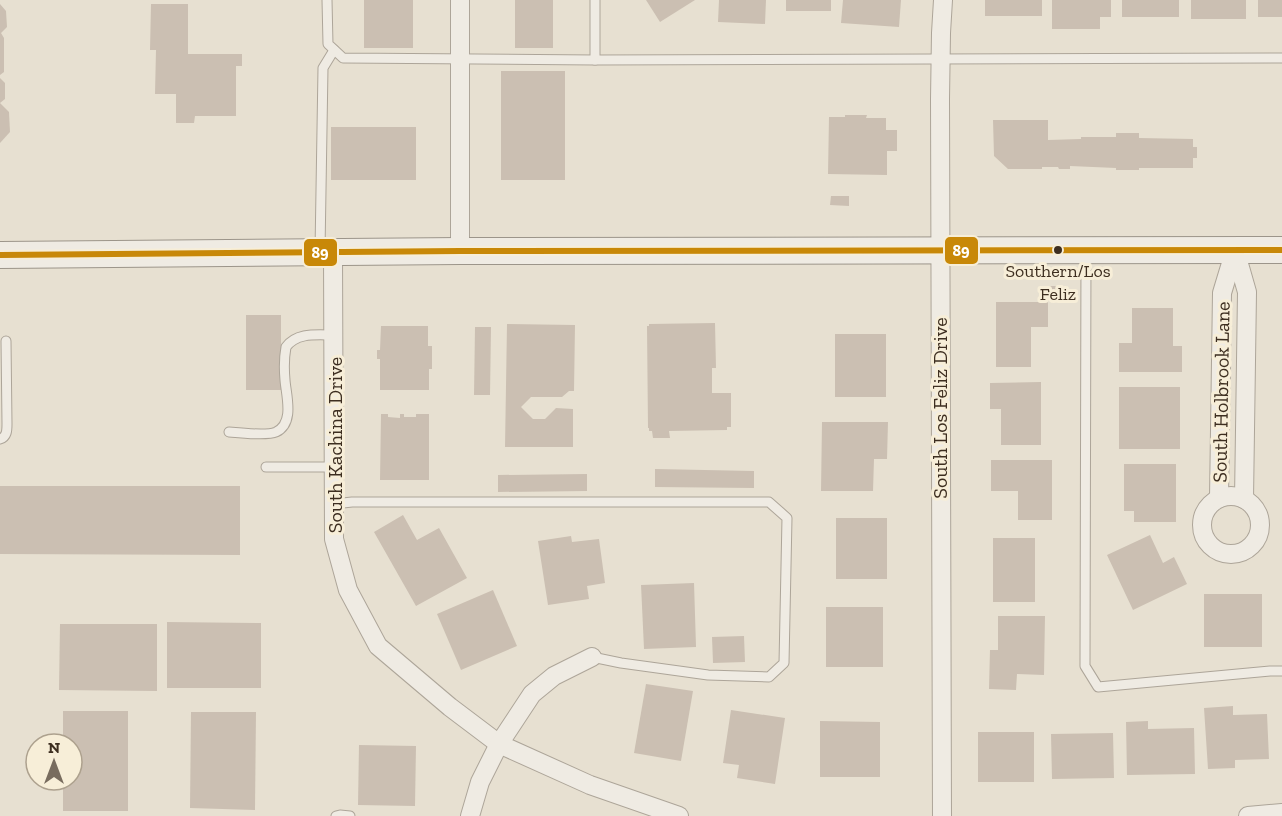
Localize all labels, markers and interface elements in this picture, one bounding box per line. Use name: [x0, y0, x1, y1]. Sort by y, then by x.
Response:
line badge: 89: [944, 236, 979, 265]
line badge: 89: [303, 238, 338, 267]
text: 89: [952, 241, 970, 260]
text: 89: [311, 243, 329, 262]
marker: Southern/Los Feliz: [1052, 244, 1064, 256]
place label: Southern/Los Feliz: [1005, 260, 1111, 305]
street label: South Holbrook Lane: [1207, 301, 1235, 483]
street label: South Los Feliz Drive: [928, 317, 952, 499]
street label: South Kachina Drive: [323, 357, 347, 533]
north arrow: [24, 732, 84, 792]
text: N: [48, 738, 60, 757]

